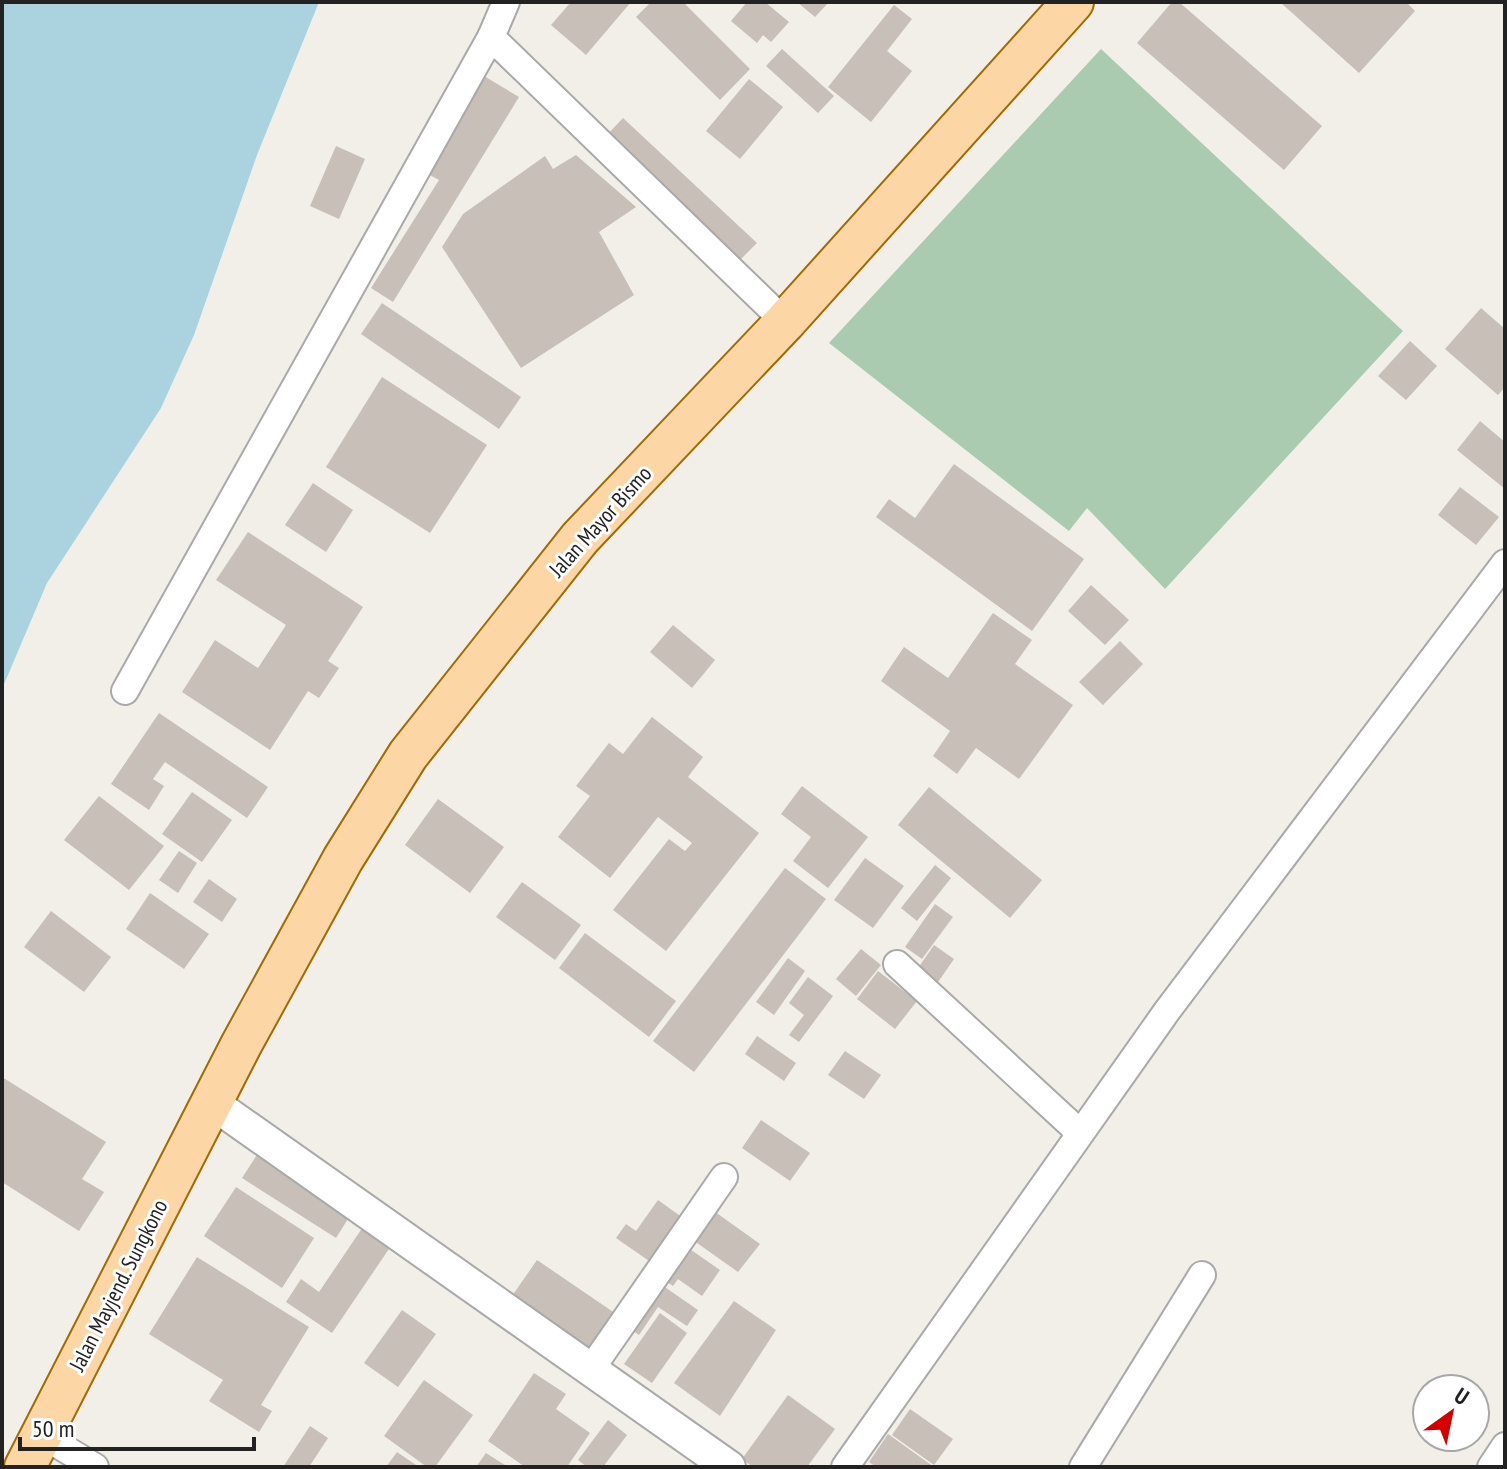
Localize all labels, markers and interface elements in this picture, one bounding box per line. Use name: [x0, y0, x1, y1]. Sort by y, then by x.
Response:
street label: Jalan Mayor Bismo: [542, 460, 657, 583]
street label: Jalan Mayjend. Sungkono: [62, 1195, 173, 1376]
north arrow: [1411, 1373, 1491, 1453]
text: U: [1450, 1381, 1474, 1411]
scale bar: [20, 1401, 254, 1451]
text: 50 m: [32, 1413, 74, 1444]

